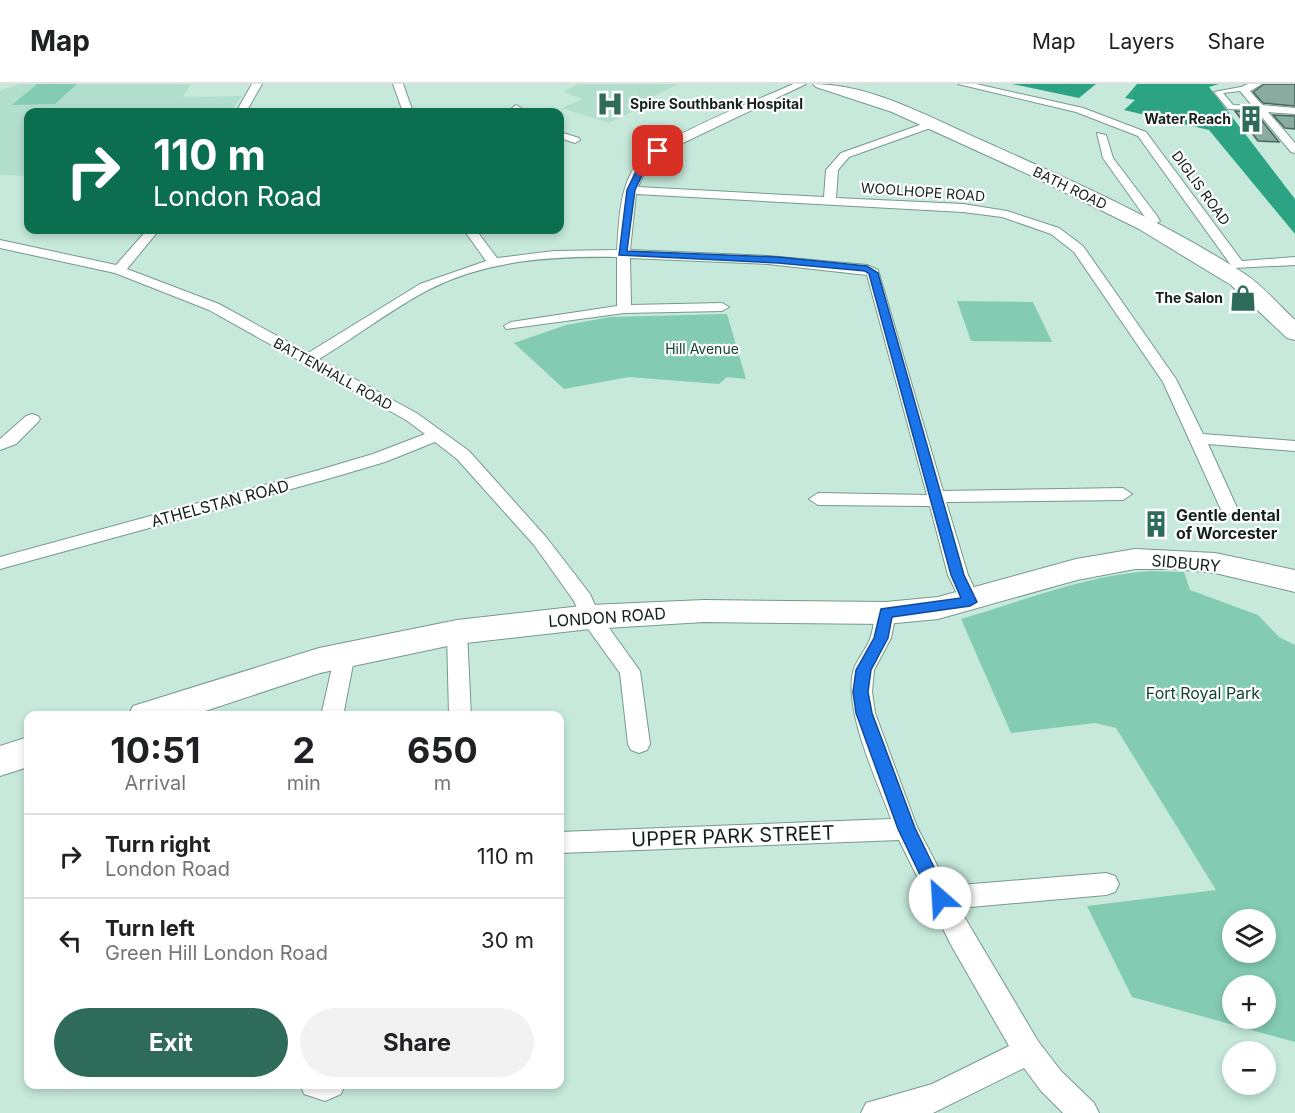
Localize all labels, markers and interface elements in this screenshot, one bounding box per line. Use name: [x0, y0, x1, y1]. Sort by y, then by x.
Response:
text: Map: [30, 24, 90, 58]
text: Map: [1032, 29, 1076, 54]
text: Layers: [1109, 29, 1175, 54]
text: Share: [1208, 29, 1265, 54]
hospital icon: Spire Southbank Hospital: [595, 89, 625, 119]
place label: Spire Southbank Hospital: [630, 95, 803, 112]
building icon: Water Reach: [1236, 104, 1266, 134]
place label: Water Reach: [1144, 110, 1231, 127]
pin: [632, 125, 683, 176]
text: 110 m: [153, 129, 266, 180]
icon: right: [54, 132, 132, 210]
icon: arrive: [641, 134, 674, 167]
street label: DIGLIS ROAD: [1169, 147, 1234, 228]
street label: BATH ROAD: [1031, 162, 1110, 213]
street label: WOOLHOPE ROAD: [860, 179, 986, 204]
text: London Road: [153, 180, 322, 213]
shop icon: The Salon: [1228, 283, 1258, 313]
place label: The Salon: [1155, 289, 1223, 306]
street label: BATTENHALL ROAD: [271, 334, 396, 413]
park label: Hill Avenue: [665, 340, 739, 357]
street label: ATHELSTAN ROAD: [149, 475, 291, 531]
place label: Gentle dental of Worcester: [1176, 505, 1280, 543]
building icon: Gentle dental of Worcester: [1141, 509, 1171, 539]
street label: SIDBURY: [1151, 550, 1222, 576]
street label: LONDON ROAD: [548, 603, 666, 631]
park label: Fort Royal Park: [1146, 683, 1260, 703]
text: 10:51: [110, 728, 201, 772]
text: 2: [292, 728, 315, 772]
text: 650: [407, 728, 478, 772]
text: Arrival: [125, 771, 186, 795]
text: min: [287, 771, 321, 795]
text: m: [434, 771, 451, 795]
street label: UPPER PARK STREET: [631, 820, 835, 852]
text: Turn right: [105, 831, 211, 857]
icon: right: [54, 840, 87, 873]
text: 110 m: [477, 843, 534, 869]
text: London Road: [105, 857, 230, 881]
position arrow: [908, 866, 972, 930]
map controls: [1222, 909, 1276, 1095]
button: layers: [1222, 909, 1276, 963]
text: Turn left: [105, 915, 195, 941]
icon: left: [54, 924, 87, 957]
text: 30 m: [481, 927, 534, 953]
text: Green Hill London Road: [105, 941, 328, 965]
button: +: [1222, 975, 1276, 1029]
button: Exit: [54, 1008, 288, 1077]
button: Share: [300, 1008, 534, 1077]
button: −: [1222, 1041, 1276, 1095]

